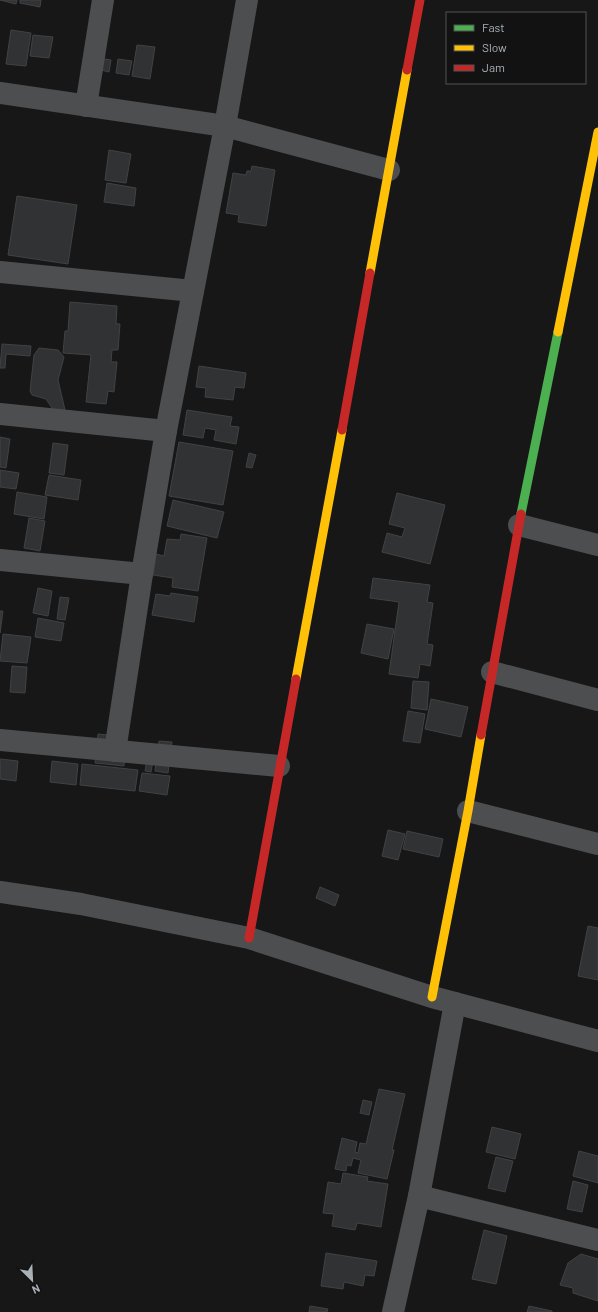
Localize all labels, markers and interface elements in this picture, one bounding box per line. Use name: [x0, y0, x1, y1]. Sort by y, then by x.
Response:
legend: [446, 12, 586, 84]
text: Fast: [482, 20, 505, 34]
text: Slow: [482, 40, 507, 54]
text: Jam: [482, 60, 505, 74]
north arrow: [12, 1260, 52, 1300]
text: N: [30, 1282, 42, 1297]

